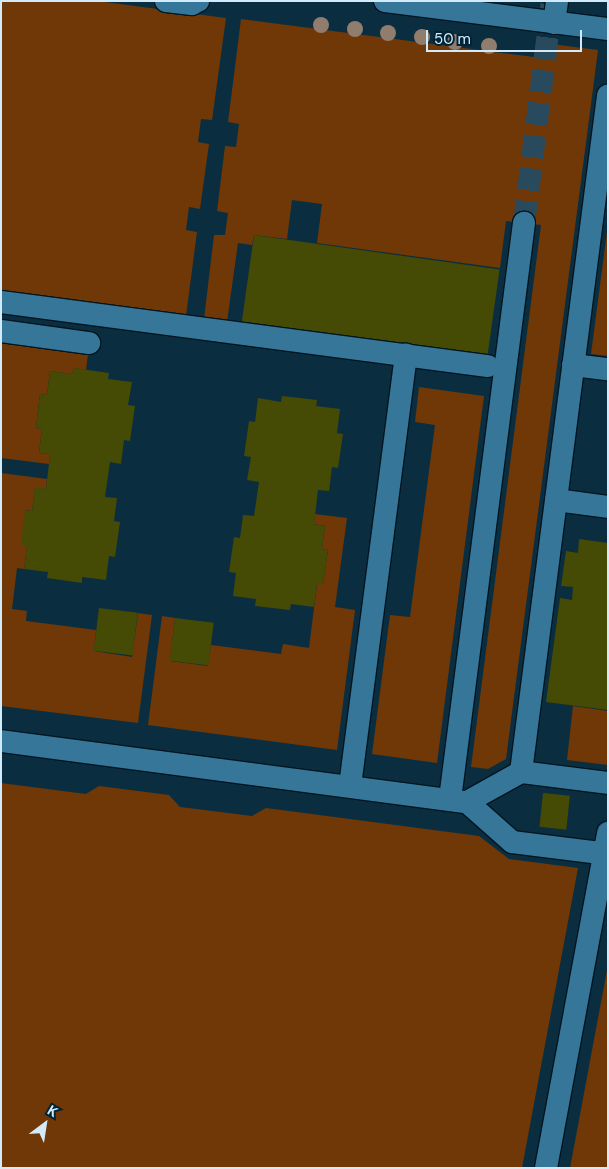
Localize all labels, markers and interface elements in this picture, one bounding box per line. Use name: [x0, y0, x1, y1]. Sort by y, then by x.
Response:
scale bar: [429, 20, 585, 52]
text: 50 m: [434, 29, 471, 49]
north arrow: [20, 1099, 70, 1149]
text: K: [44, 1101, 61, 1121]

